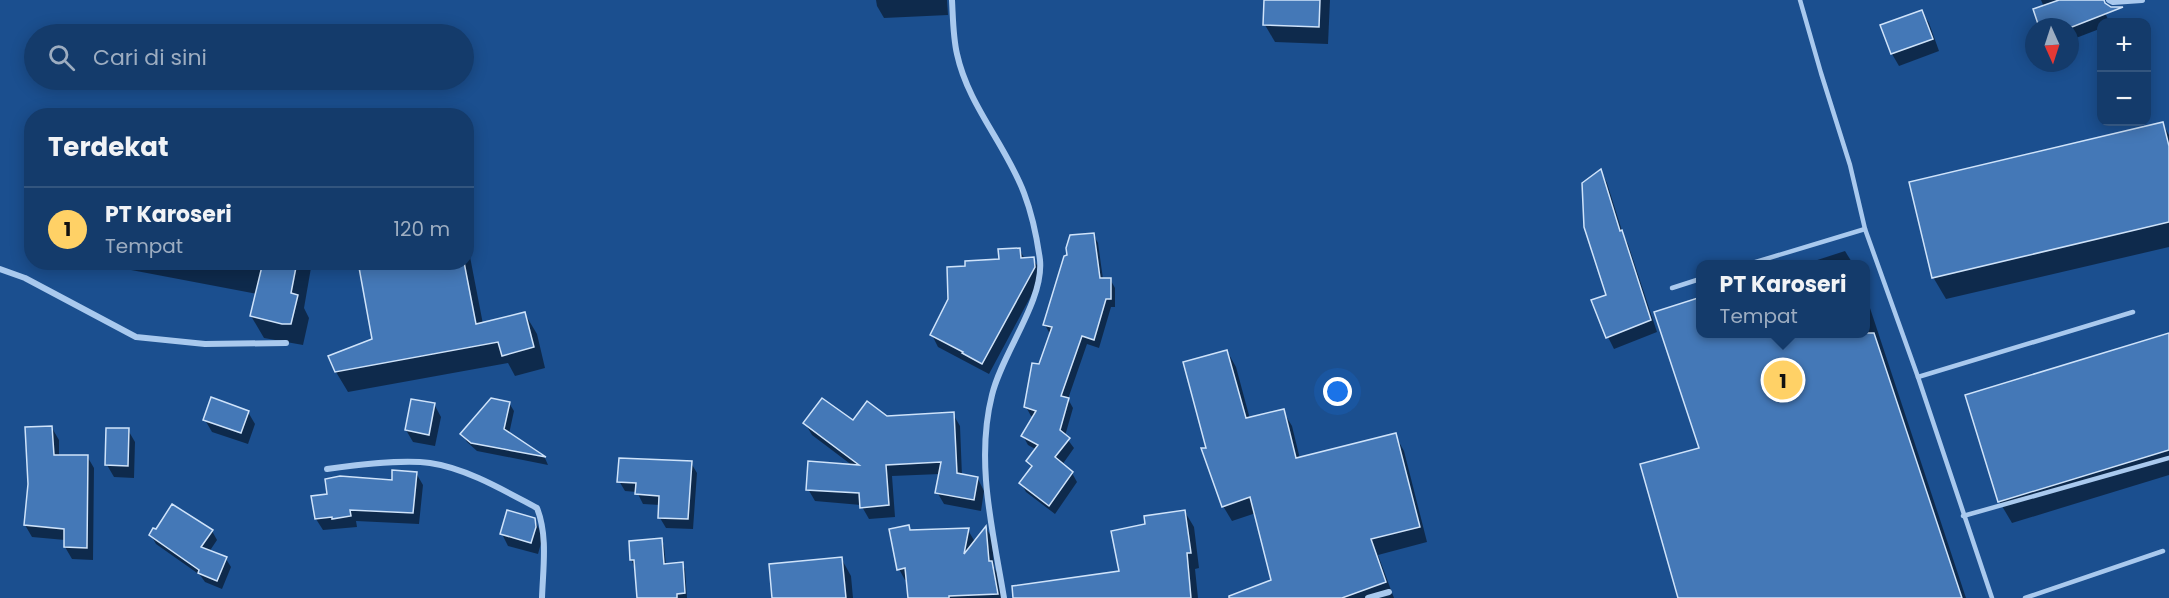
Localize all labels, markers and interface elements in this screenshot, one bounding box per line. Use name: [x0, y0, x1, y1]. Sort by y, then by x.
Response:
north arrow: [2025, 18, 2079, 72]
map controls: [2097, 18, 2151, 126]
button: +: [2097, 18, 2151, 72]
search box: [24, 24, 474, 90]
icon: search: [45, 41, 78, 74]
text: Cari di sini: [93, 42, 207, 73]
button: −: [2097, 72, 2151, 126]
text: Terdekat: [48, 129, 168, 165]
text: PT Karoseri: [105, 199, 232, 230]
text: 1: [64, 215, 71, 243]
text: 120 m: [394, 215, 450, 243]
text: Tempat: [105, 232, 183, 260]
popup: [1696, 260, 1870, 338]
text: PT Karoseri: [1720, 269, 1846, 300]
text: Tempat: [1720, 302, 1798, 330]
pin: 1: [1764, 358, 1802, 403]
your location: [1323, 377, 1352, 406]

